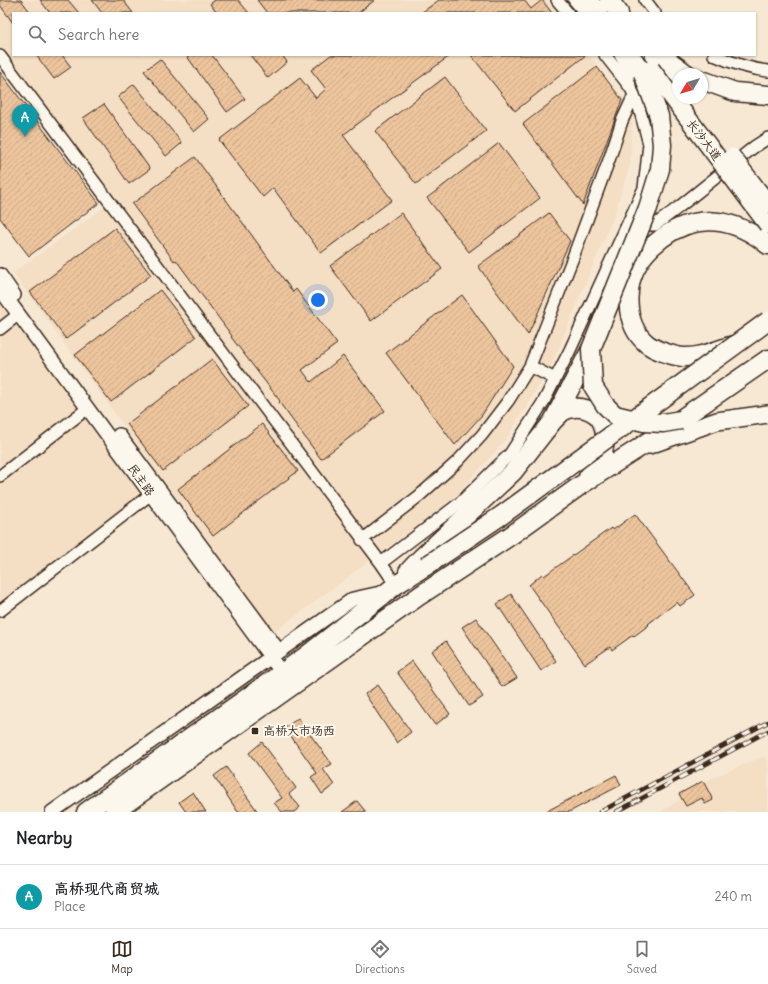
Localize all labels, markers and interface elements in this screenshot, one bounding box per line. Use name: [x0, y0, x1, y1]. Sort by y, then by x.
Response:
search box: [12, 12, 756, 56]
icon: search: [26, 23, 48, 45]
text: Search here: [58, 25, 139, 44]
north arrow: [672, 68, 708, 104]
pin: A: [12, 104, 38, 137]
street label: 长沙大道: [684, 116, 725, 163]
your location: [308, 290, 328, 310]
street label: 民主路: [125, 461, 158, 499]
place label: 高桥大市场西: [263, 723, 335, 738]
marker: 高桥大市场西: [250, 726, 260, 736]
text: Nearby: [16, 827, 72, 849]
text: 高桥现代商贸城: [54, 879, 159, 898]
text: A: [25, 888, 33, 905]
text: 240 m: [715, 888, 752, 905]
text: Place: [54, 898, 85, 915]
tab: Map: [111, 938, 133, 976]
tab: Directions: [355, 938, 405, 976]
tab: Saved: [627, 938, 657, 976]

